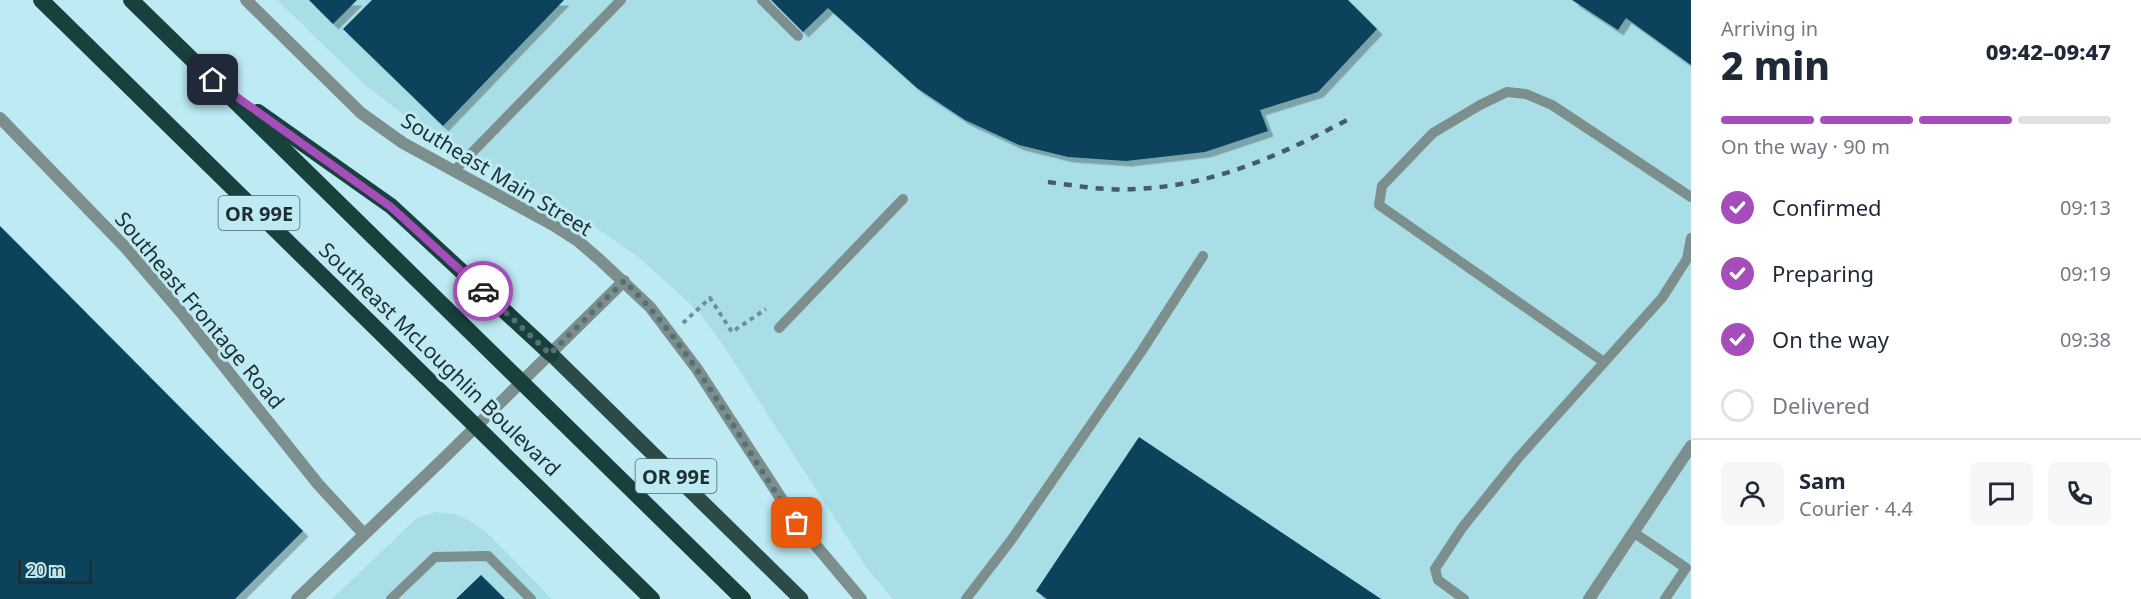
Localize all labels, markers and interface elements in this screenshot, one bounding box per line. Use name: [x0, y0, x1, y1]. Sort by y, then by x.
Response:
text: Arriving in: [1721, 15, 1818, 42]
text: 09:42–09:47: [1986, 36, 2111, 66]
text: 2 min: [1721, 38, 1830, 91]
pin: [187, 54, 238, 105]
icon: home: [196, 63, 229, 96]
street label: Southeast Main Street: [396, 106, 598, 242]
text: On the way · 90 m: [1721, 133, 1890, 160]
icon: check: [1721, 191, 1754, 224]
text: Confirmed: [1772, 192, 1882, 222]
text: 09:13: [2060, 194, 2111, 221]
road number: OR 99E: [218, 196, 300, 230]
street label: Southeast Frontage Road: [109, 205, 291, 415]
street label: Southeast McLoughlin Boulevard: [313, 236, 567, 482]
icon: check: [1721, 257, 1754, 290]
text: Preparing: [1772, 258, 1874, 288]
text: 09:19: [2060, 260, 2111, 287]
courier: [453, 261, 513, 321]
icon: car: [467, 275, 500, 308]
icon: check: [1721, 323, 1754, 356]
text: On the way: [1772, 324, 1889, 354]
text: 09:38: [2060, 326, 2111, 353]
text: Delivered: [1772, 390, 1870, 420]
road number: OR 99E: [636, 459, 716, 493]
button: person: [1721, 462, 1784, 525]
button: chat: [1970, 462, 2033, 525]
button: phone: [2048, 462, 2111, 525]
text: Sam: [1799, 465, 1846, 495]
text: Courier · 4.4: [1799, 495, 1913, 522]
pin: [771, 497, 822, 548]
icon: bag: [780, 506, 813, 539]
scale bar: [18, 557, 92, 584]
text: 20 m: [27, 559, 64, 581]

